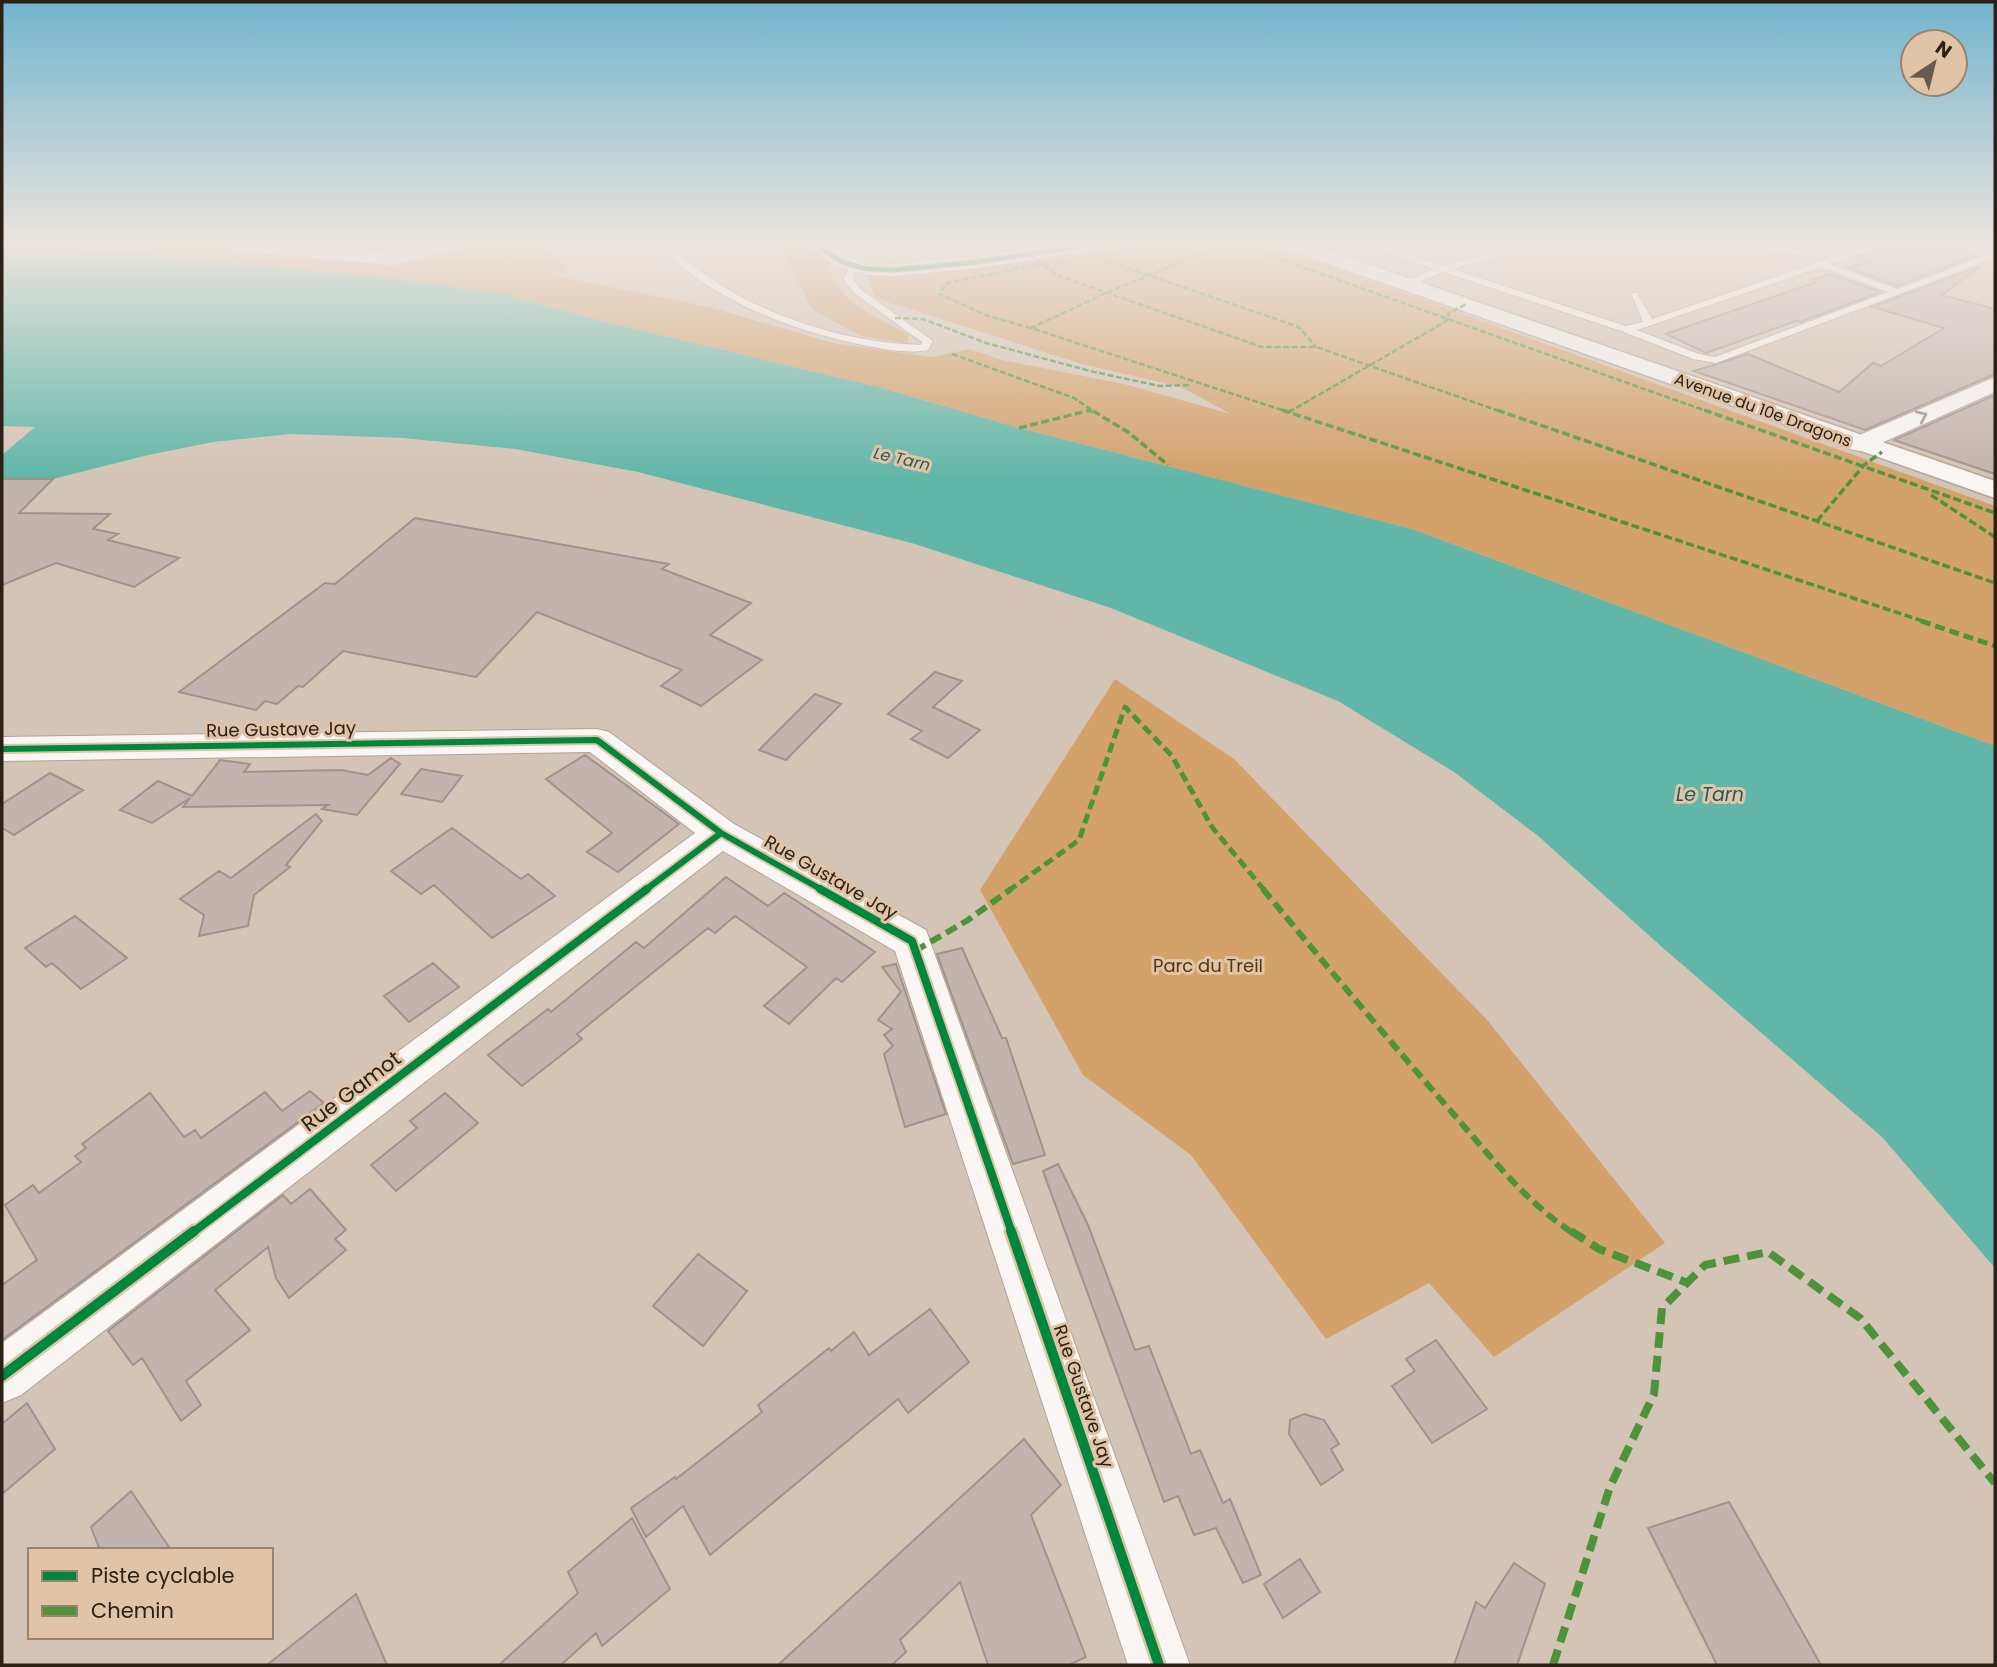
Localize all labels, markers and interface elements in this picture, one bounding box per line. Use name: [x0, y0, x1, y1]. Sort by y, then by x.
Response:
north arrow: [1899, 28, 1969, 98]
text: N: [1930, 34, 1957, 65]
street label: Avenue du 10e Dragons: [1671, 367, 1855, 453]
one-way arrow: [1914, 410, 1927, 424]
water label: Le Tarn: [872, 441, 932, 477]
street label: Rue Gustave Jay: [206, 715, 356, 743]
water label: Le Tarn: [1676, 781, 1744, 808]
street label: Rue Gustave Jay: [760, 829, 902, 925]
park label: Parc du Treil: [1153, 953, 1263, 978]
street label: Rue Gamot: [295, 1044, 407, 1138]
street label: Rue Gustave Jay: [1048, 1321, 1120, 1471]
legend: [28, 1548, 273, 1639]
text: Piste cyclable: [91, 1561, 235, 1590]
text: Chemin: [91, 1596, 174, 1625]

